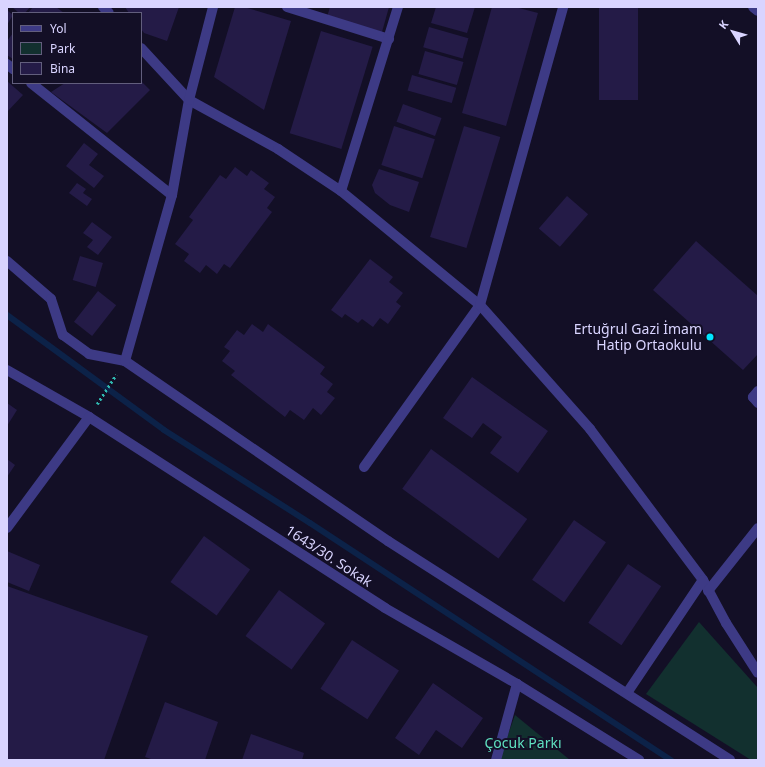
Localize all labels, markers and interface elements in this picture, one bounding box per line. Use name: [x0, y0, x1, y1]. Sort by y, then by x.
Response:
legend: [12, 12, 142, 84]
north arrow: [713, 12, 753, 52]
text: K: [715, 17, 731, 32]
text: Yol: [50, 20, 67, 37]
text: Park: [50, 40, 75, 57]
text: Bina: [50, 60, 75, 77]
place label: Ertuğrul Gazi İmam Hatip Ortaokulu: [574, 321, 702, 354]
marker: Ertuğrul Gazi İmam Hatip Ortaokulu: [705, 332, 715, 342]
street label: 1643/30. Sokak: [283, 522, 375, 590]
park label: Çocuk Parkı: [485, 735, 561, 751]

